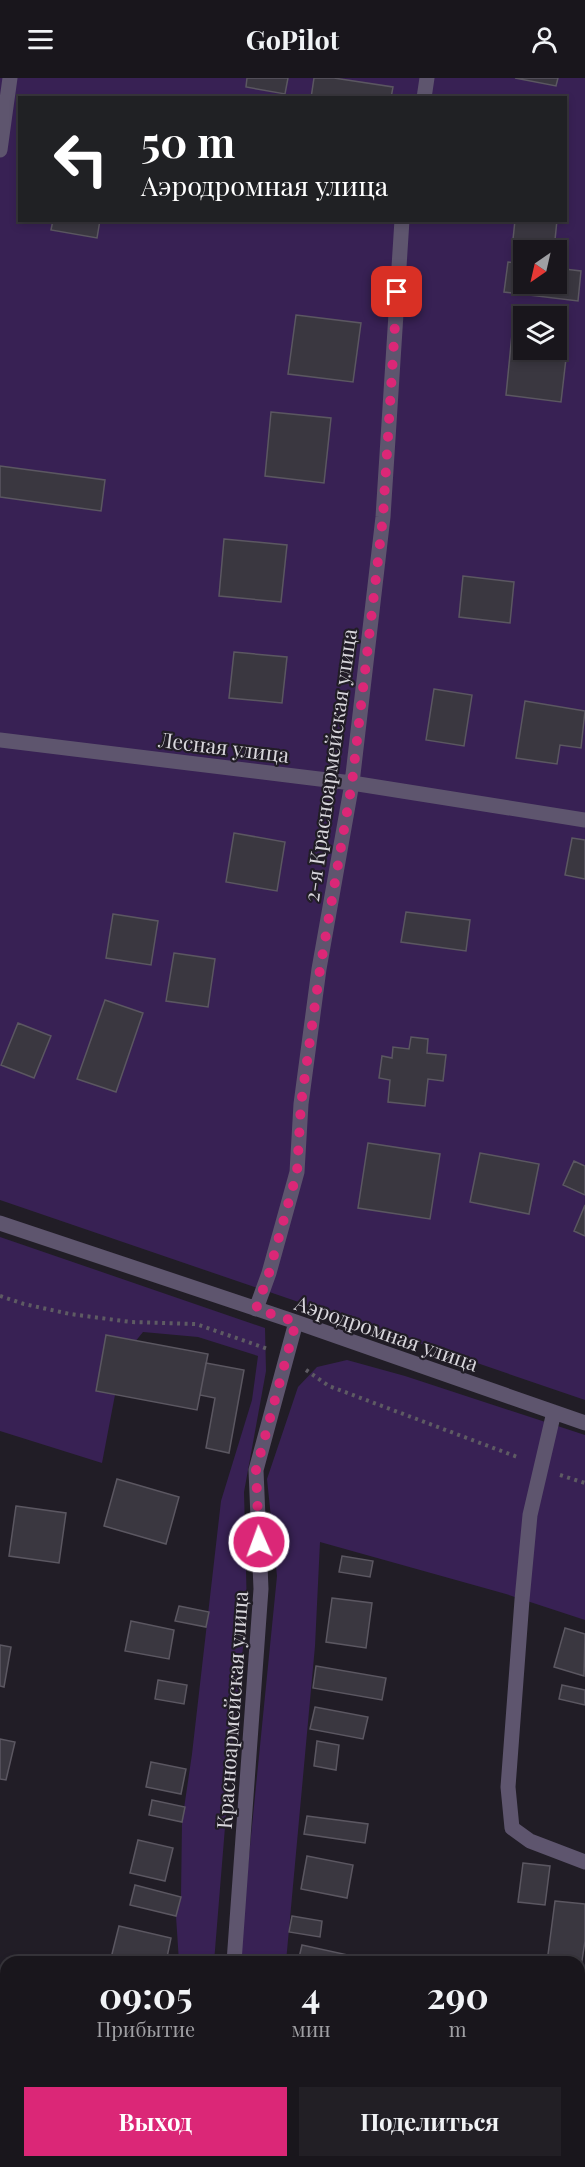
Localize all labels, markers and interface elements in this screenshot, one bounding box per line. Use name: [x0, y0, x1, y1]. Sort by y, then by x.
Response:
text: GoPilot: [246, 21, 339, 57]
icon: menu: [24, 23, 57, 56]
icon: person: [528, 23, 561, 56]
text: 50 m: [141, 113, 235, 169]
icon: left: [42, 120, 120, 198]
text: Аэродромная улица: [141, 167, 388, 203]
north arrow: [513, 240, 567, 294]
map controls: [513, 240, 567, 360]
pin: [371, 266, 422, 317]
icon: arrive: [380, 275, 413, 308]
button: layers: [513, 306, 567, 360]
street label: 2-я Красноармейская улица: [296, 626, 362, 903]
street label: Лесная улица: [156, 724, 291, 768]
street label: Аэродромная улица: [291, 1287, 483, 1377]
position arrow: [227, 1510, 291, 1574]
street label: Красноармейская улица: [209, 1590, 253, 1830]
text: 09:05: [99, 1970, 192, 2018]
text: 4: [301, 1970, 320, 2018]
text: 290: [427, 1970, 489, 2018]
text: Прибытие: [96, 2015, 195, 2042]
text: мин: [292, 2015, 330, 2042]
text: m: [449, 2015, 467, 2042]
button: Выход: [24, 2087, 287, 2156]
button: Поделиться: [299, 2087, 561, 2156]

